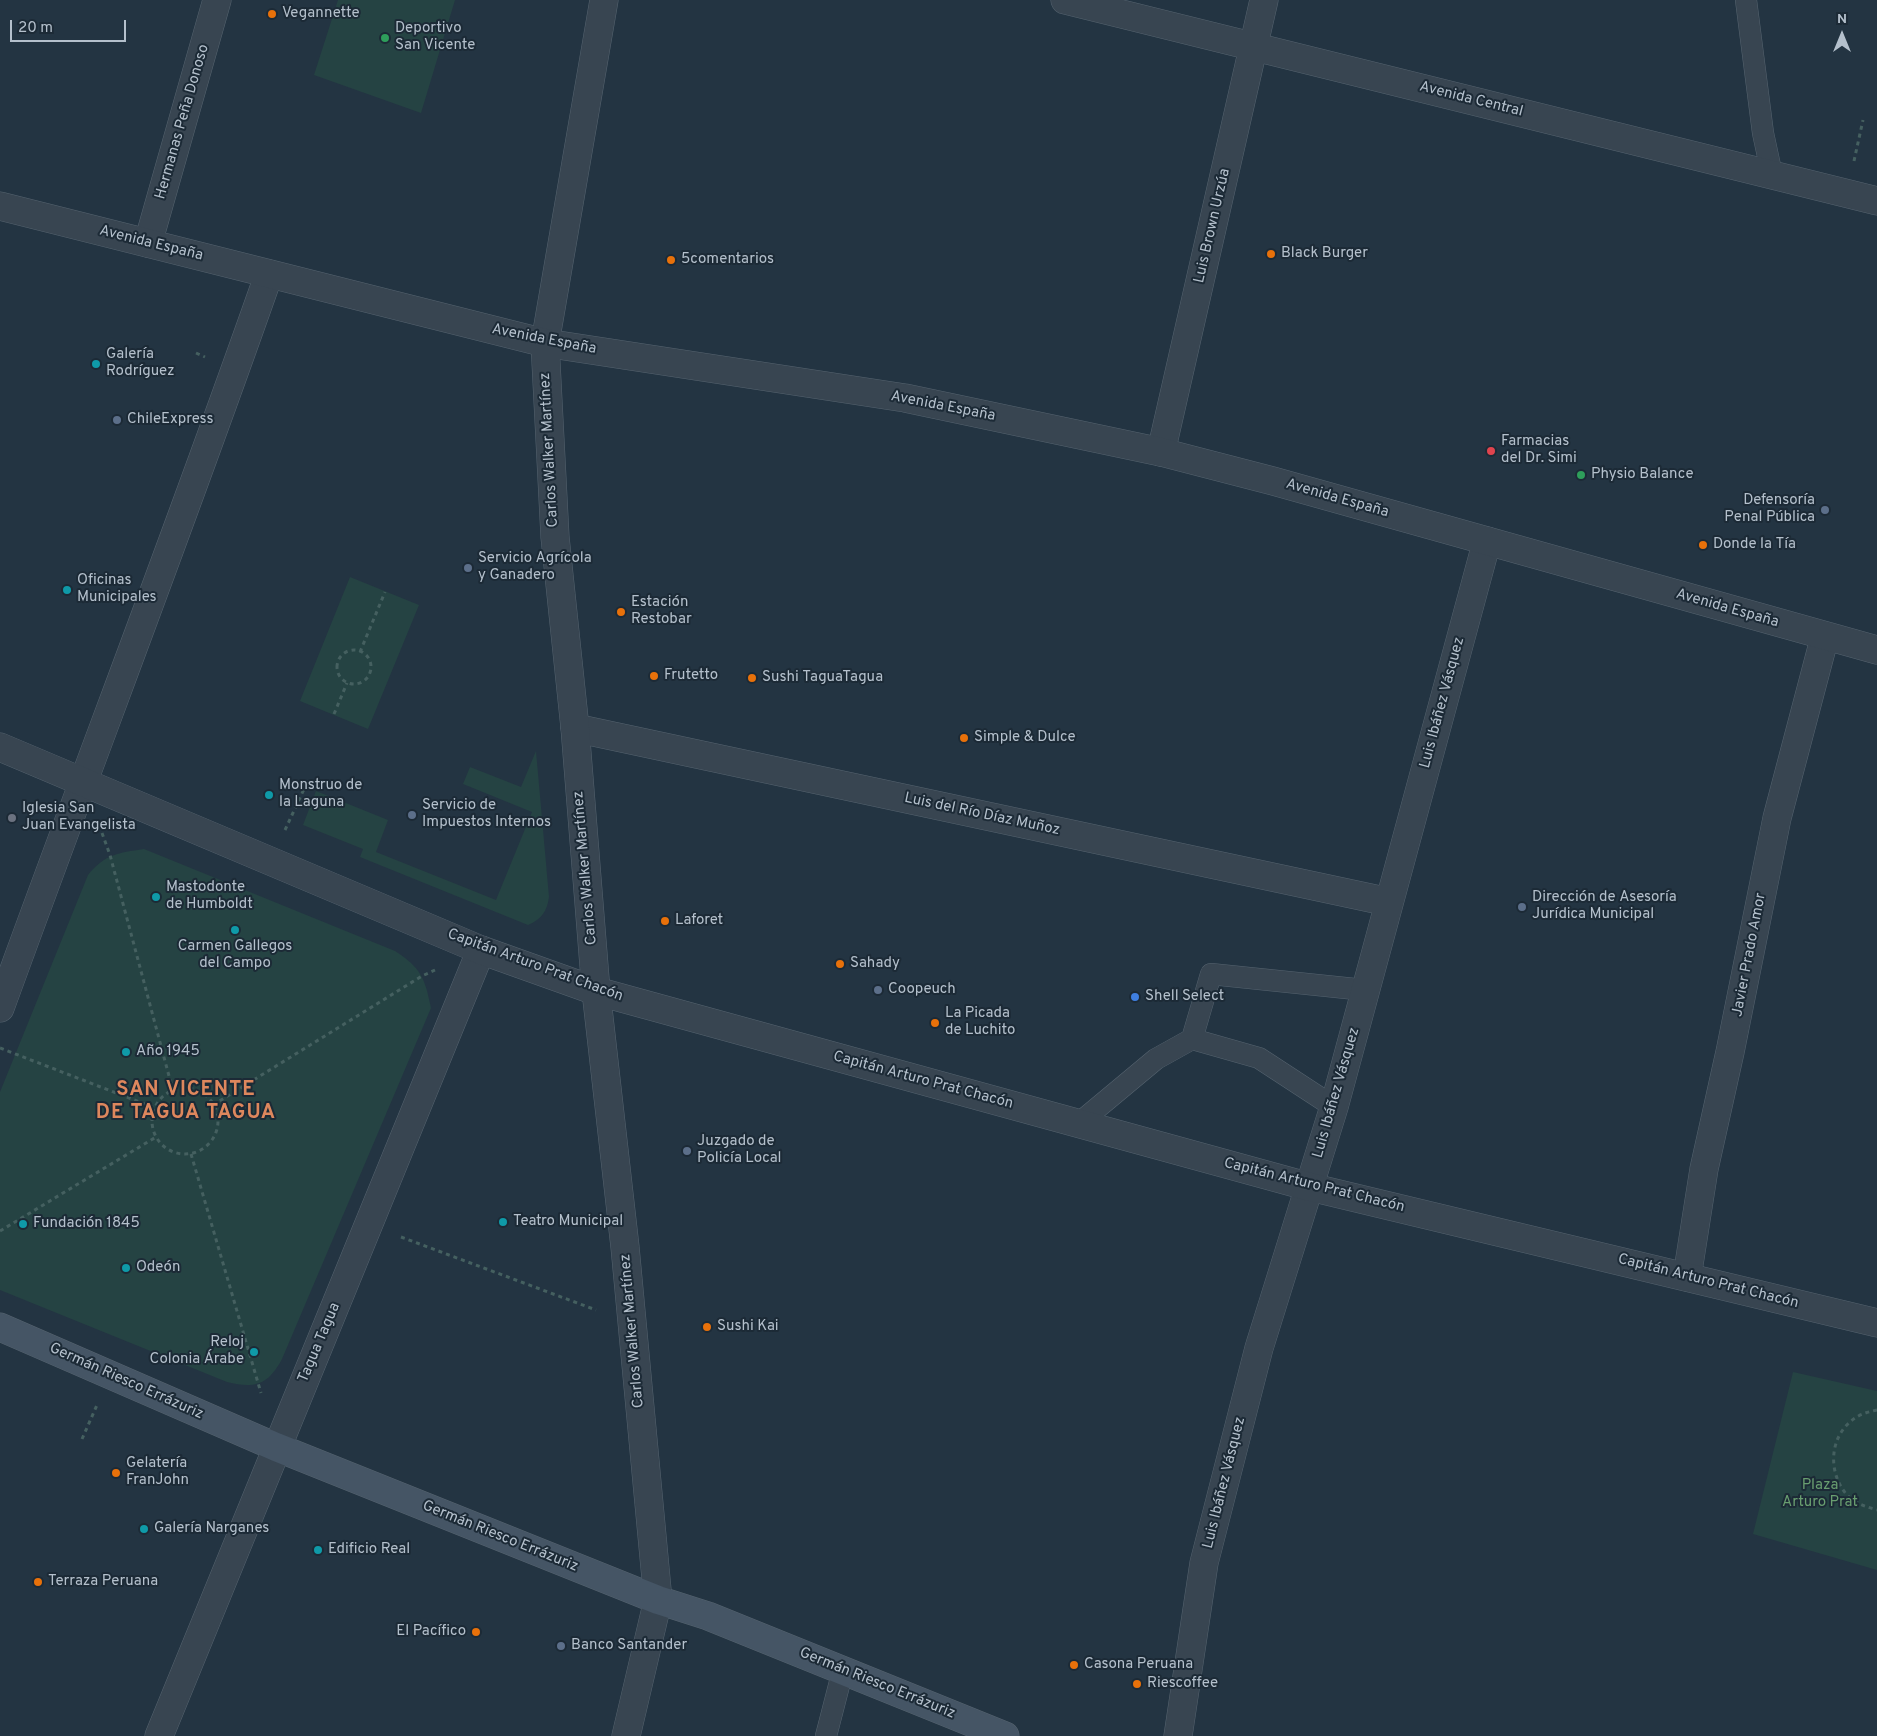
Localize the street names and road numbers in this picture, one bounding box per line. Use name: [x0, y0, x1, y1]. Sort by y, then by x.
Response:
street label: Hermanas Peña Donoso: [152, 42, 214, 202]
street label: Avenida Central: [1417, 78, 1525, 122]
street label: Luis Brown Urzúa: [1191, 167, 1235, 285]
street label: Avenida España: [97, 222, 205, 266]
street label: Avenida España: [490, 321, 598, 359]
street label: Carlos Walker Martínez: [537, 372, 563, 528]
street label: Avenida España: [889, 388, 997, 426]
street label: Avenida España: [1283, 476, 1391, 522]
street label: Avenida España: [1673, 586, 1781, 632]
street label: Luis Ibáñez Vásquez: [1417, 635, 1469, 771]
street label: Carlos Walker Martínez: [570, 790, 602, 946]
street label: Luis del Río Díaz Muñoz: [903, 790, 1061, 840]
street label: Javier Prado Amor: [1729, 892, 1771, 1018]
street label: Capitán Arturo Prat Chacón: [445, 926, 625, 1006]
street label: Luis Ibáñez Vásquez: [1310, 1026, 1364, 1160]
street label: Capitán Arturo Prat Chacón: [831, 1048, 1015, 1114]
street label: Capitán Arturo Prat Chacón: [1222, 1155, 1406, 1217]
street label: Capitán Arturo Prat Chacón: [1616, 1251, 1800, 1313]
street label: Carlos Walker Martínez: [617, 1253, 649, 1409]
street label: Tagua Tagua: [295, 1300, 345, 1386]
street label: Germán Riesco Errázuriz: [46, 1340, 206, 1424]
street label: Luis Ibáñez Vásquez: [1200, 1415, 1250, 1551]
street label: Germán Riesco Errázuriz: [419, 1497, 581, 1577]
street label: Germán Riesco Errázuriz: [796, 1644, 958, 1724]

